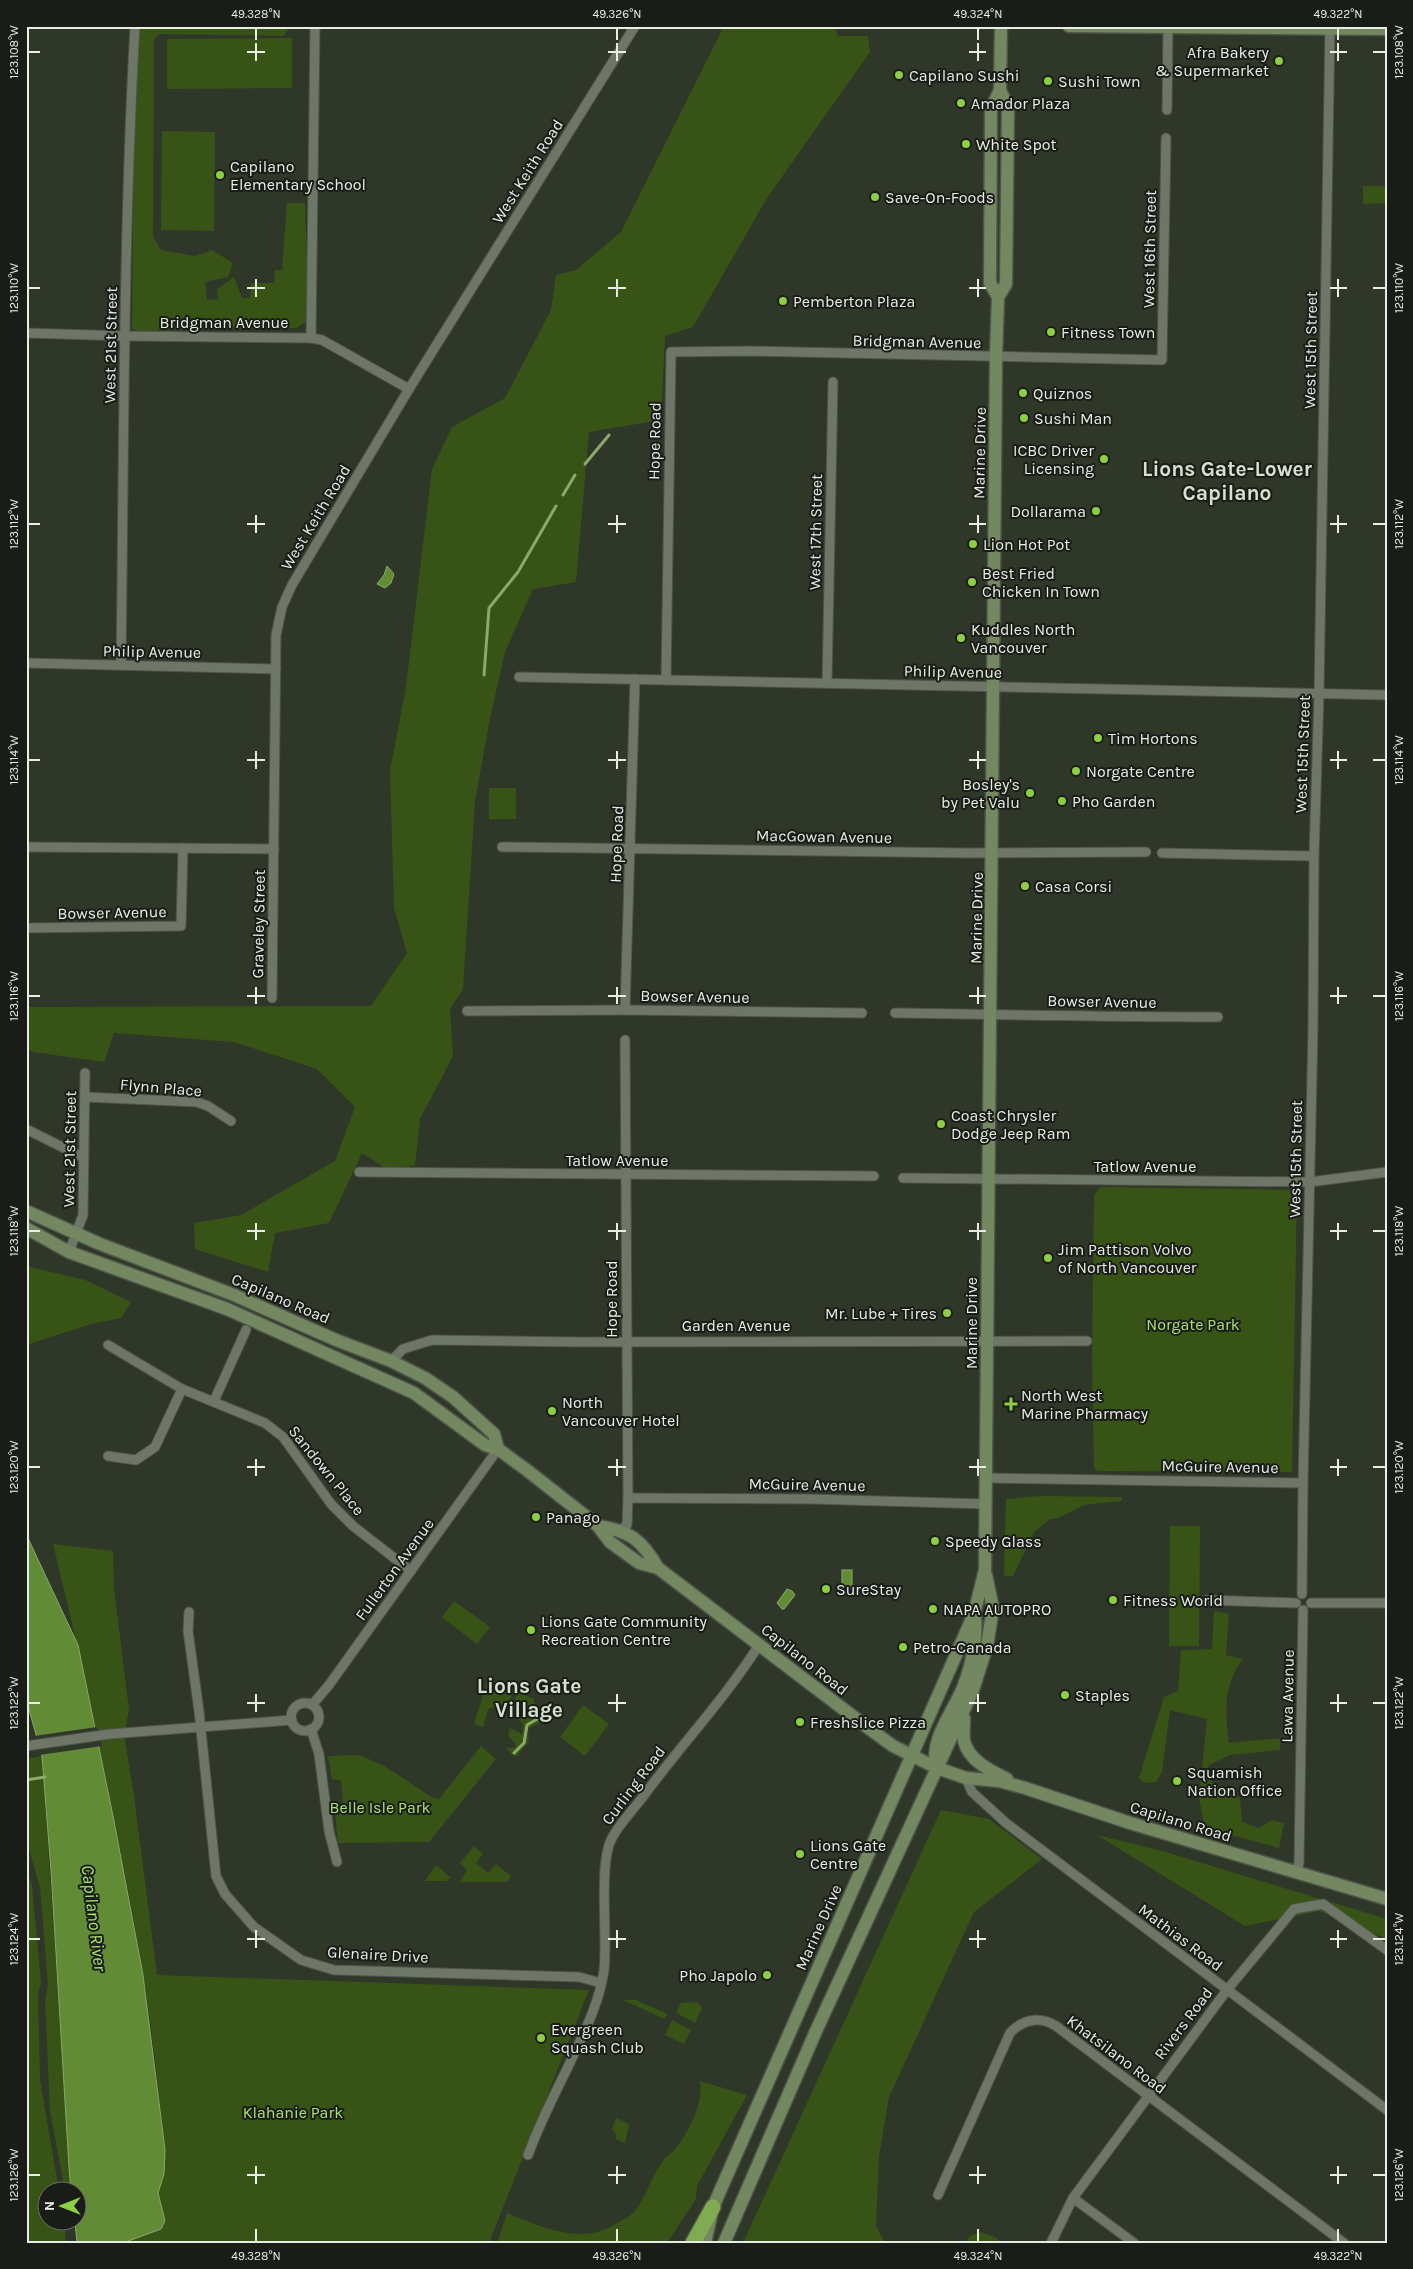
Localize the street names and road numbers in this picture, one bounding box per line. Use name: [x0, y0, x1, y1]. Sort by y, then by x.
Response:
street label: West Keith Road: [488, 116, 567, 227]
street label: West 16th Street: [1139, 190, 1160, 308]
street label: West 21st Street: [100, 286, 121, 404]
street label: West 15th Street: [1300, 291, 1321, 409]
street label: Bridgman Avenue: [160, 313, 288, 332]
street label: Bridgman Avenue: [852, 331, 982, 352]
street label: Hope Road: [644, 402, 665, 480]
street label: Marine Drive: [969, 407, 990, 499]
street label: West Keith Road: [277, 461, 354, 573]
street label: West 17th Street: [805, 474, 826, 590]
street label: Philip Avenue: [103, 641, 201, 662]
street label: Philip Avenue: [904, 661, 1002, 682]
street label: West 15th Street: [1291, 695, 1314, 813]
street label: Hope Road: [606, 805, 627, 883]
street label: MacGowan Avenue: [756, 826, 892, 847]
street label: Graveley Street: [248, 869, 269, 979]
street label: Marine Drive: [966, 872, 987, 964]
street label: Bowser Avenue: [57, 902, 167, 923]
street label: Bowser Avenue: [640, 986, 750, 1007]
street label: Bowser Avenue: [1047, 991, 1157, 1012]
street label: Flynn Place: [119, 1074, 203, 1101]
street label: West 21st Street: [59, 1090, 80, 1208]
street label: West 15th Street: [1285, 1100, 1306, 1218]
street label: Tatlow Avenue: [566, 1151, 668, 1170]
street label: Tatlow Avenue: [1094, 1157, 1196, 1176]
street label: Hope Road: [602, 1260, 621, 1338]
street label: Capilano Road: [229, 1269, 333, 1328]
street label: Marine Drive: [962, 1277, 981, 1369]
street label: Garden Avenue: [682, 1316, 790, 1335]
street label: Sandown Place: [285, 1422, 369, 1519]
street label: McGuire Avenue: [1161, 1456, 1279, 1477]
street label: McGuire Avenue: [748, 1474, 866, 1495]
street label: Fullerton Avenue: [351, 1515, 438, 1624]
street label: Capilano Road: [757, 1620, 852, 1699]
street label: Lawa Avenue: [1277, 1649, 1298, 1743]
street label: Curling Road: [598, 1742, 669, 1828]
street label: Capilano Road: [1128, 1797, 1234, 1846]
street label: Marine Drive: [791, 1881, 846, 1973]
street label: Mathias Road: [1135, 1900, 1227, 1975]
street label: Glenaire Drive: [327, 1942, 429, 1967]
street label: Rivers Road: [1150, 1983, 1217, 2063]
street label: Khatsilano Road: [1063, 2011, 1170, 2098]

